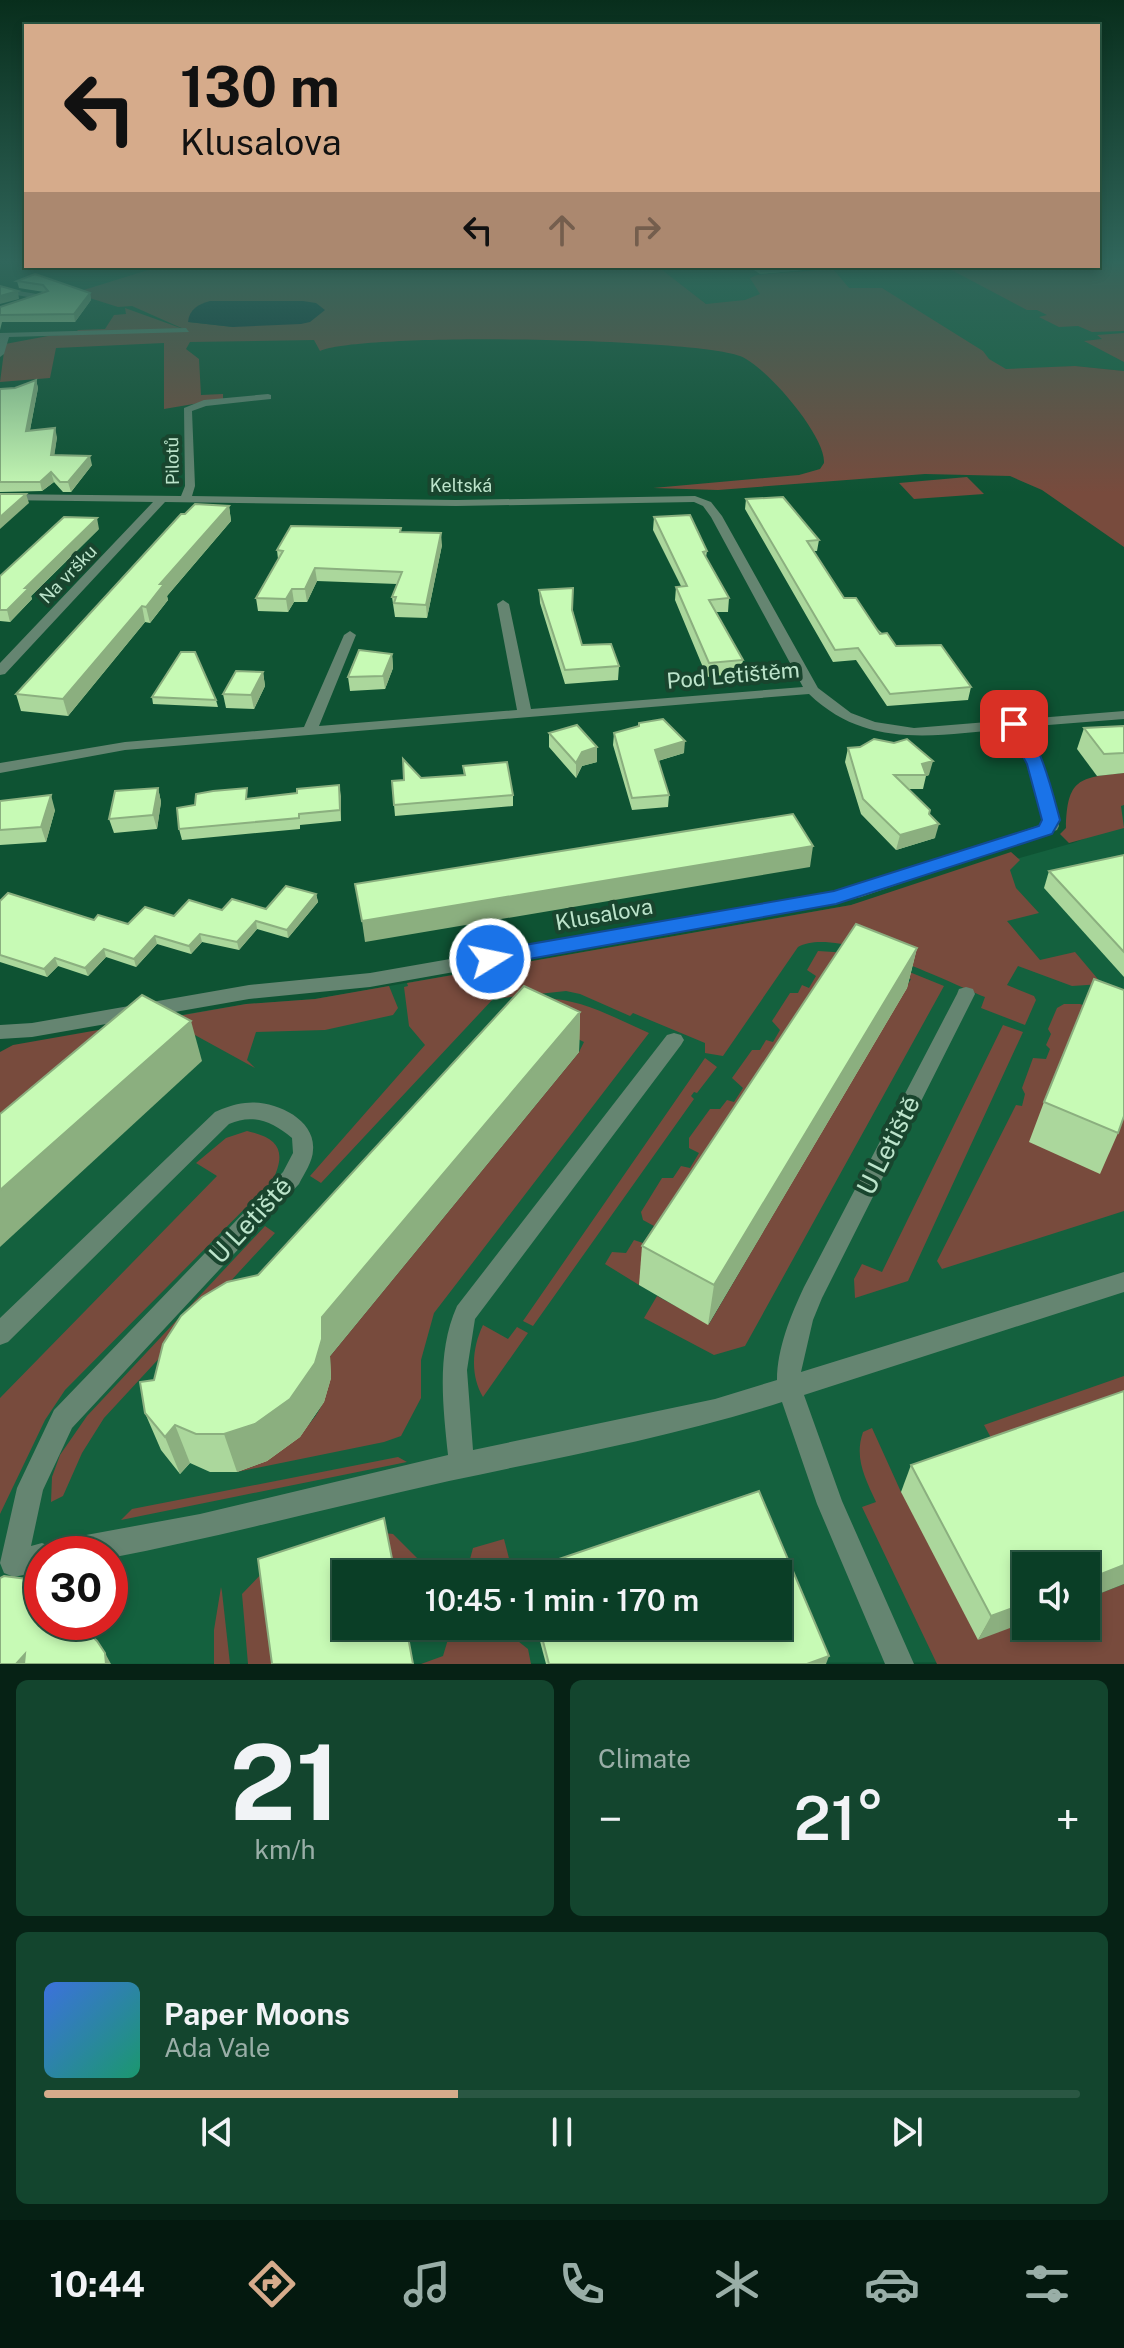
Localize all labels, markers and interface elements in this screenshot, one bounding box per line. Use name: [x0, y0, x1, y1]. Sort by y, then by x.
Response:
text: 130 m: [180, 54, 340, 120]
icon: left: [48, 56, 152, 160]
text: Klusalova: [180, 121, 342, 163]
icon: left: [456, 208, 500, 252]
icon: ahead: [540, 208, 584, 252]
icon: right: [624, 208, 668, 252]
street label: Pilotů: [161, 437, 183, 485]
street label: Keltská: [430, 475, 492, 496]
street label: Na vršku: [35, 540, 101, 608]
street label: Pod Letištěm: [665, 656, 801, 694]
pin: [980, 690, 1048, 758]
icon: arrive: [992, 702, 1036, 746]
street label: Klusalova: [553, 893, 655, 935]
position arrow: [448, 917, 532, 1001]
street label: U Letiště: [850, 1090, 926, 1200]
street label: U Letiště: [202, 1170, 298, 1270]
speed limit sign: 30: [24, 1536, 128, 1640]
map controls: [1012, 1552, 1100, 1640]
button: sound: [1012, 1552, 1100, 1640]
text: 10:45 · 1 min · 170 m: [425, 1582, 699, 1618]
text: 21: [230, 1721, 340, 1843]
text: Climate: [598, 1743, 691, 1774]
text: 21°: [794, 1783, 884, 1854]
text: −: [598, 1793, 622, 1845]
text: +: [1056, 1793, 1080, 1845]
text: km/h: [254, 1834, 316, 1865]
text: Paper Moons: [164, 1996, 350, 2032]
text: Ada Vale: [164, 2032, 270, 2063]
icon: previous: [195, 2110, 239, 2154]
icon: pause: [540, 2110, 584, 2154]
icon: next: [885, 2110, 929, 2154]
icon: directions: [244, 2256, 300, 2312]
icon: music: [399, 2256, 455, 2312]
icon: phone: [554, 2256, 610, 2312]
icon: climate: [709, 2256, 765, 2312]
icon: car: [864, 2256, 920, 2312]
icon: filters: [1019, 2256, 1075, 2312]
text: 10:44: [49, 2263, 145, 2305]

